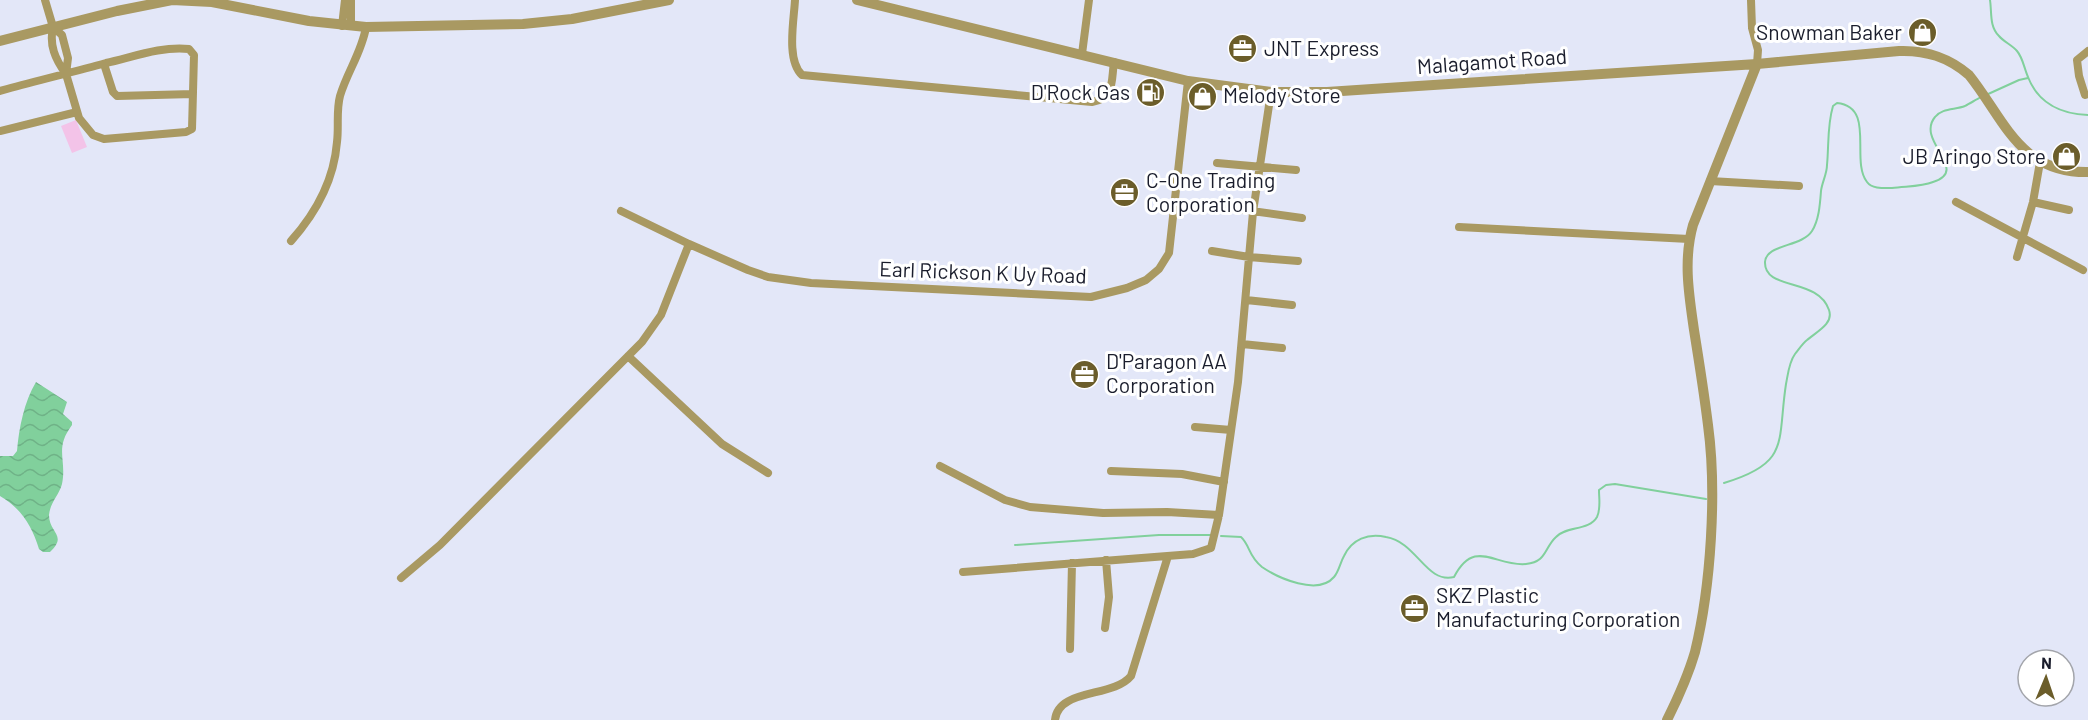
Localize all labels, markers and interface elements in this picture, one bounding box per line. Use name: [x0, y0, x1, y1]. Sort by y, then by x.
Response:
shop icon: Snowman Baker: [1907, 17, 1939, 49]
place label: Snowman Baker: [1756, 19, 1902, 44]
office icon: JNT Express: [1227, 33, 1259, 65]
place label: JNT Express: [1264, 35, 1379, 60]
street label: Malagamot Road: [1416, 43, 1568, 78]
fuel station icon: D'Rock Gas: [1135, 77, 1167, 109]
place label: D'Rock Gas: [1031, 79, 1130, 104]
shop icon: Melody Store: [1186, 80, 1218, 112]
place label: Melody Store: [1223, 82, 1341, 107]
shop icon: JB Aringo Store: [2051, 141, 2083, 173]
place label: JB Aringo Store: [1903, 143, 2046, 168]
place label: C-One Trading Corporation: [1146, 167, 1275, 216]
office icon: C-One Trading Corporation: [1109, 177, 1141, 209]
street label: Earl Rickson K Uy Road: [879, 255, 1087, 288]
place label: D'Paragon AA Corporation: [1106, 348, 1227, 397]
office icon: D'Paragon AA Corporation: [1069, 358, 1101, 390]
place label: SKZ Plastic Manufacturing Corporation: [1436, 582, 1680, 631]
office icon: SKZ Plastic Manufacturing Corporation: [1399, 592, 1431, 624]
north arrow: [2016, 648, 2076, 708]
text: N: [2041, 653, 2052, 672]

